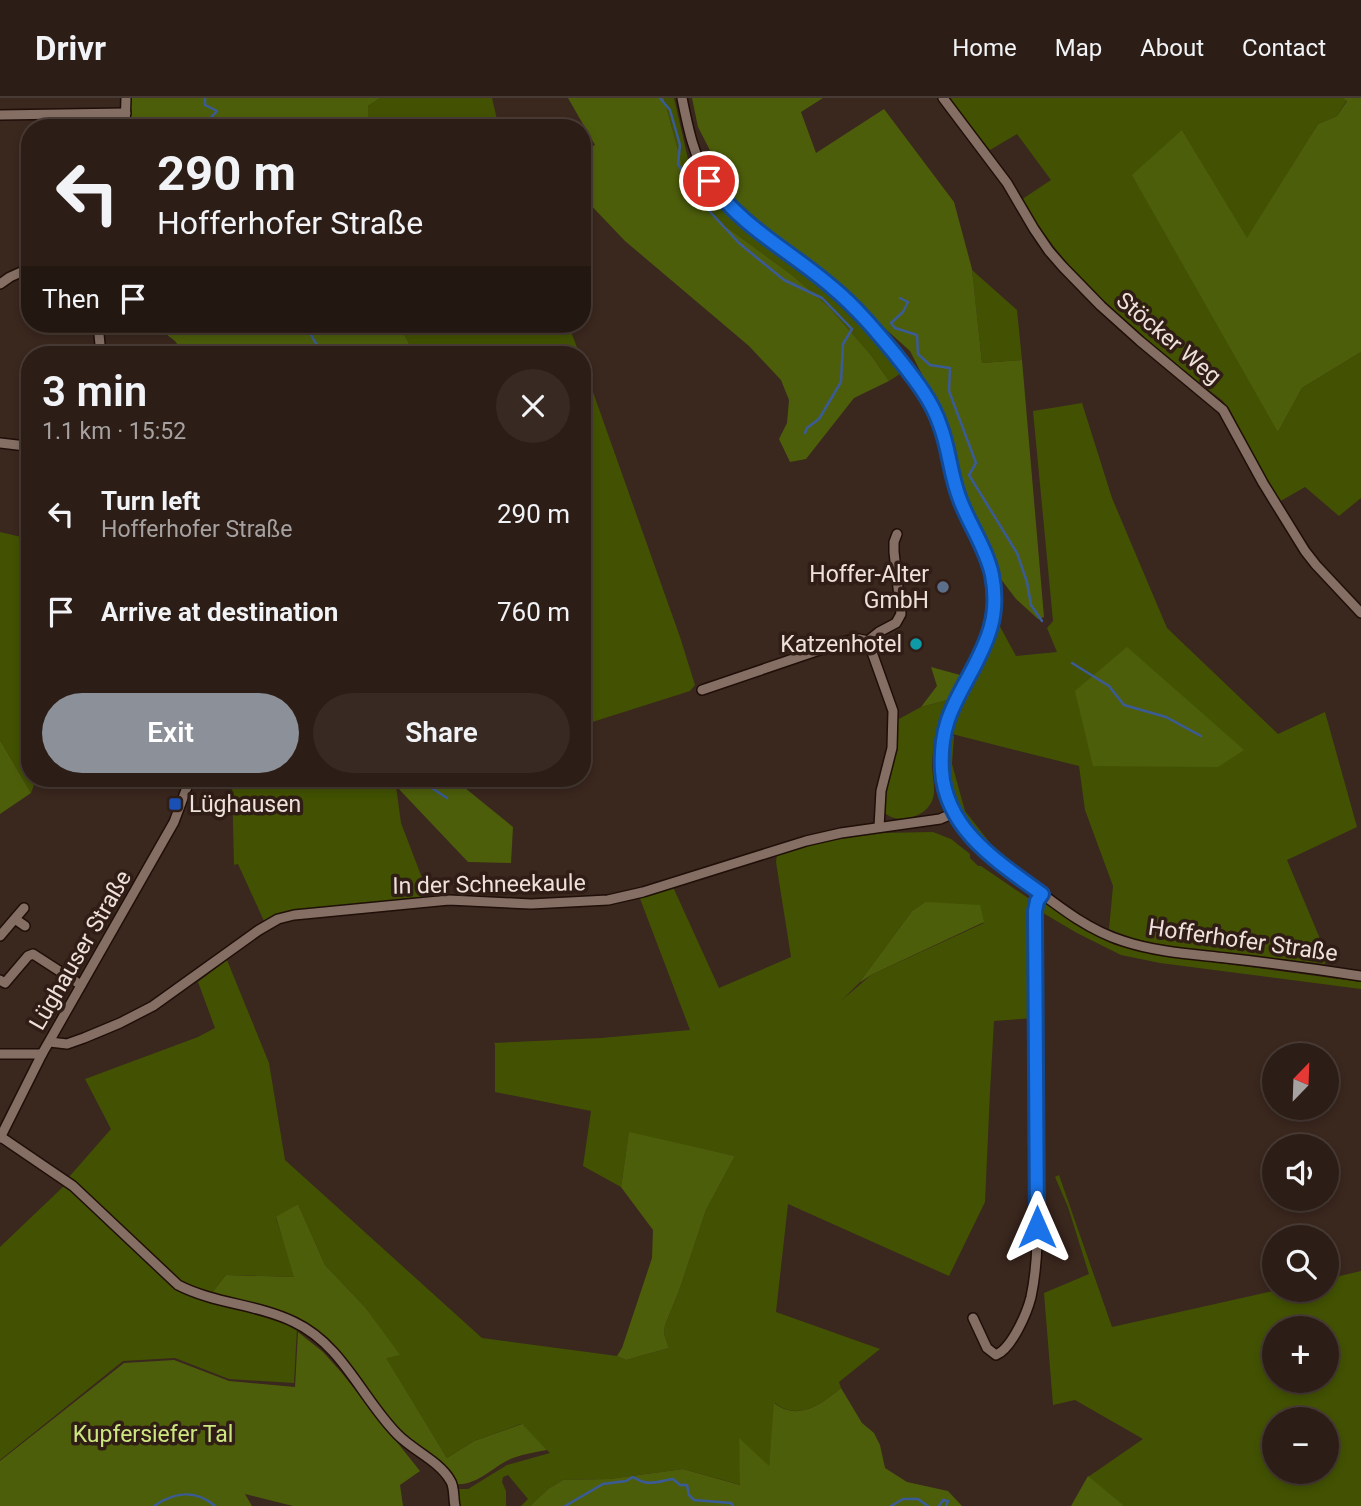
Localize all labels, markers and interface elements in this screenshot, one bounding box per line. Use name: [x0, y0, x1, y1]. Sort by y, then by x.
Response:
text: Drivr: [35, 29, 106, 68]
text: Home: [952, 34, 1017, 62]
text: Map: [1055, 34, 1102, 62]
text: About: [1140, 34, 1204, 62]
text: Contact: [1242, 34, 1326, 62]
text: 290 m: [157, 145, 296, 202]
icon: left: [42, 147, 133, 238]
pin: [679, 151, 739, 211]
icon: arrive: [690, 162, 728, 200]
text: Hofferhofer Straße: [157, 204, 423, 242]
icon: arrive: [114, 280, 152, 318]
text: Then: [42, 284, 100, 314]
street label: Stöcker Weg: [1111, 287, 1227, 390]
text: 3 min: [42, 367, 147, 416]
button: close: [496, 369, 570, 443]
text: 1.1 km · 15:52: [42, 418, 186, 445]
text: Turn left: [101, 486, 200, 516]
icon: left: [42, 495, 80, 533]
text: 290 m: [497, 499, 570, 529]
text: Hofferhofer Straße: [101, 516, 292, 543]
place label: Hoffer-Alter GmbH: [809, 561, 929, 614]
marker: Hoffer-Alter GmbH: [935, 579, 951, 595]
icon: arrive: [42, 593, 80, 631]
text: Arrive at destination: [101, 597, 338, 627]
text: 760 m: [497, 597, 570, 627]
place label: Katzenhotel: [780, 631, 902, 658]
marker: Katzenhotel: [908, 636, 924, 652]
button: Exit: [42, 693, 299, 773]
button: Share: [313, 693, 570, 773]
place label: Lüghausen: [189, 791, 301, 818]
marker: Lüghausen: [167, 796, 183, 812]
street label: Lüghauser Straße: [24, 866, 137, 1035]
street label: In der Schneekaule: [392, 869, 586, 900]
street label: Hofferhofer Straße: [1146, 914, 1340, 967]
north arrow: [1262, 1043, 1339, 1120]
map controls: [1262, 1043, 1339, 1484]
button: sound: [1262, 1134, 1339, 1211]
position arrow: [1000, 1190, 1074, 1264]
button: search: [1262, 1225, 1339, 1302]
button: +: [1262, 1316, 1339, 1393]
button: −: [1262, 1407, 1339, 1484]
park label: Kupfersiefer Tal: [73, 1421, 233, 1448]

